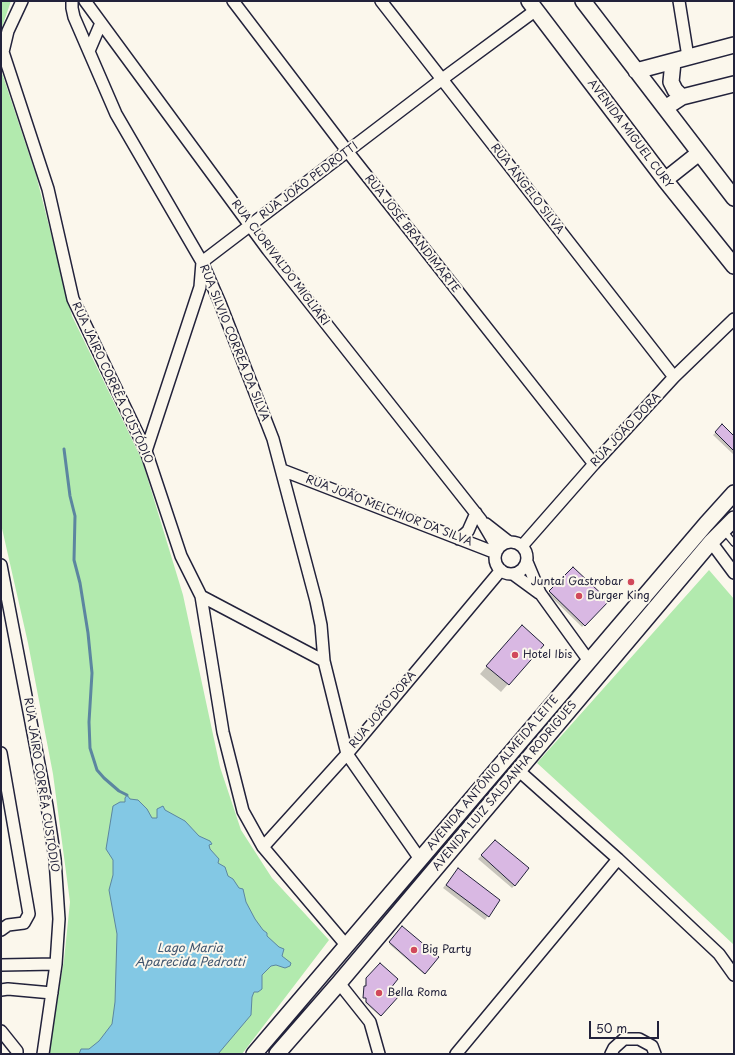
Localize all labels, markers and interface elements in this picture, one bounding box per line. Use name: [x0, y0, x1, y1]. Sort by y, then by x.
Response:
street label: AVENIDA MIGUEL CURY: [585, 77, 675, 191]
street label: RUA JOÃO PEDROTTI: [257, 140, 361, 222]
street label: RUA ÂNGELO SILVA: [488, 141, 566, 237]
street label: RUA JOSÉ BRANDIMARTE: [362, 172, 462, 296]
street label: RUA CLORIVALDO MIGLIARI: [228, 198, 332, 328]
street label: RUA SILVIO CORREA DA SILVA: [196, 263, 272, 423]
street label: RUA JAIRO CORRÊA CUSTÓDIO: [69, 300, 155, 466]
street label: RUA JOÃO DORA: [588, 390, 664, 470]
street label: RUA JOÃO MELCHIOR DA SILVA: [304, 473, 474, 549]
place label: Juntai Gastrobar: [531, 575, 623, 589]
marker: Juntai Gastrobar: [626, 577, 636, 587]
place label: Burger King: [587, 589, 650, 603]
marker: Burger King: [574, 591, 584, 601]
place label: Hotel Ibis: [523, 648, 572, 662]
marker: Hotel Ibis: [510, 650, 520, 660]
street label: RUA JOÃO DORA: [347, 669, 419, 751]
street label: AVENIDA ANTÔNIO ALMEIDA LEITE: [424, 693, 562, 853]
street label: RUA JAIRO CORRÊA CUSTÓDIO: [21, 697, 61, 873]
street label: AVENIDA LUIZ SALDANHA RODRIGUES: [430, 698, 580, 874]
water label: Lago Maria Aparecida Pedrotti: [135, 942, 245, 970]
place label: Big Party: [422, 943, 472, 957]
marker: Big Party: [409, 945, 419, 955]
place label: Bella Roma: [387, 986, 447, 1000]
marker: Bella Roma: [374, 988, 384, 998]
scale bar: [591, 1013, 661, 1039]
text: 50 m: [596, 1019, 627, 1037]

